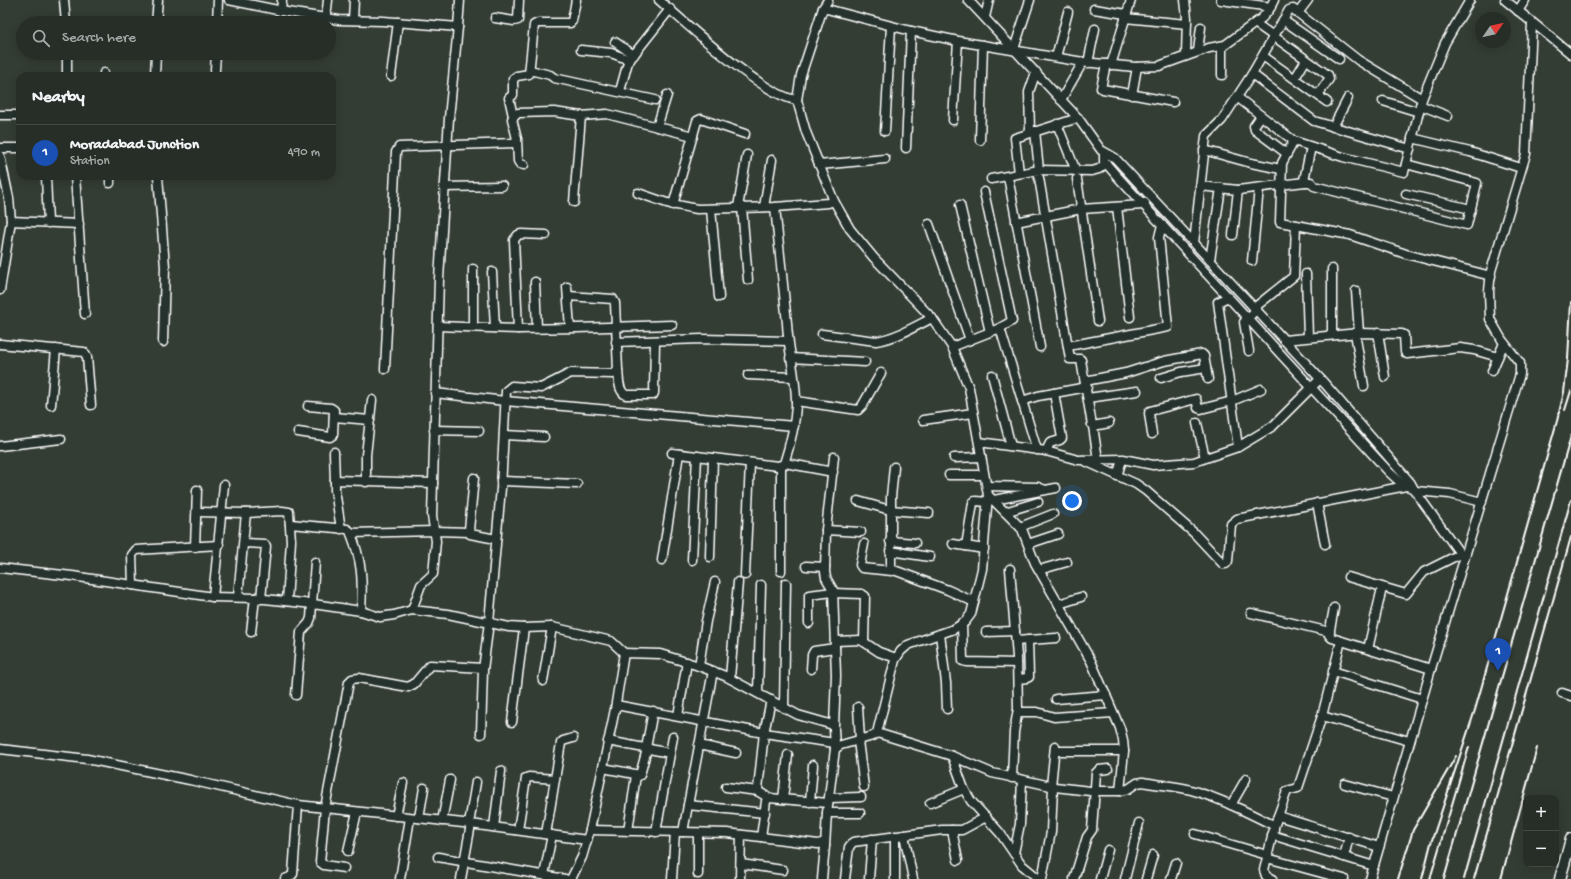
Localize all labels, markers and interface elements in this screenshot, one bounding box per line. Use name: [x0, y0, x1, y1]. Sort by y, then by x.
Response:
north arrow: [1475, 12, 1511, 48]
search box: [16, 16, 336, 60]
icon: search: [30, 27, 52, 49]
text: Search here: [62, 29, 136, 47]
text: Nearby: [32, 88, 85, 108]
text: Moradabad Junction: [70, 136, 199, 154]
text: 1: [42, 145, 48, 160]
text: 490 m: [288, 145, 320, 160]
text: Station: [70, 154, 110, 169]
your location: [1062, 491, 1082, 511]
pin: 1: [1485, 638, 1511, 671]
map controls: [1523, 795, 1559, 867]
button: +: [1523, 795, 1559, 831]
button: −: [1523, 831, 1559, 867]

